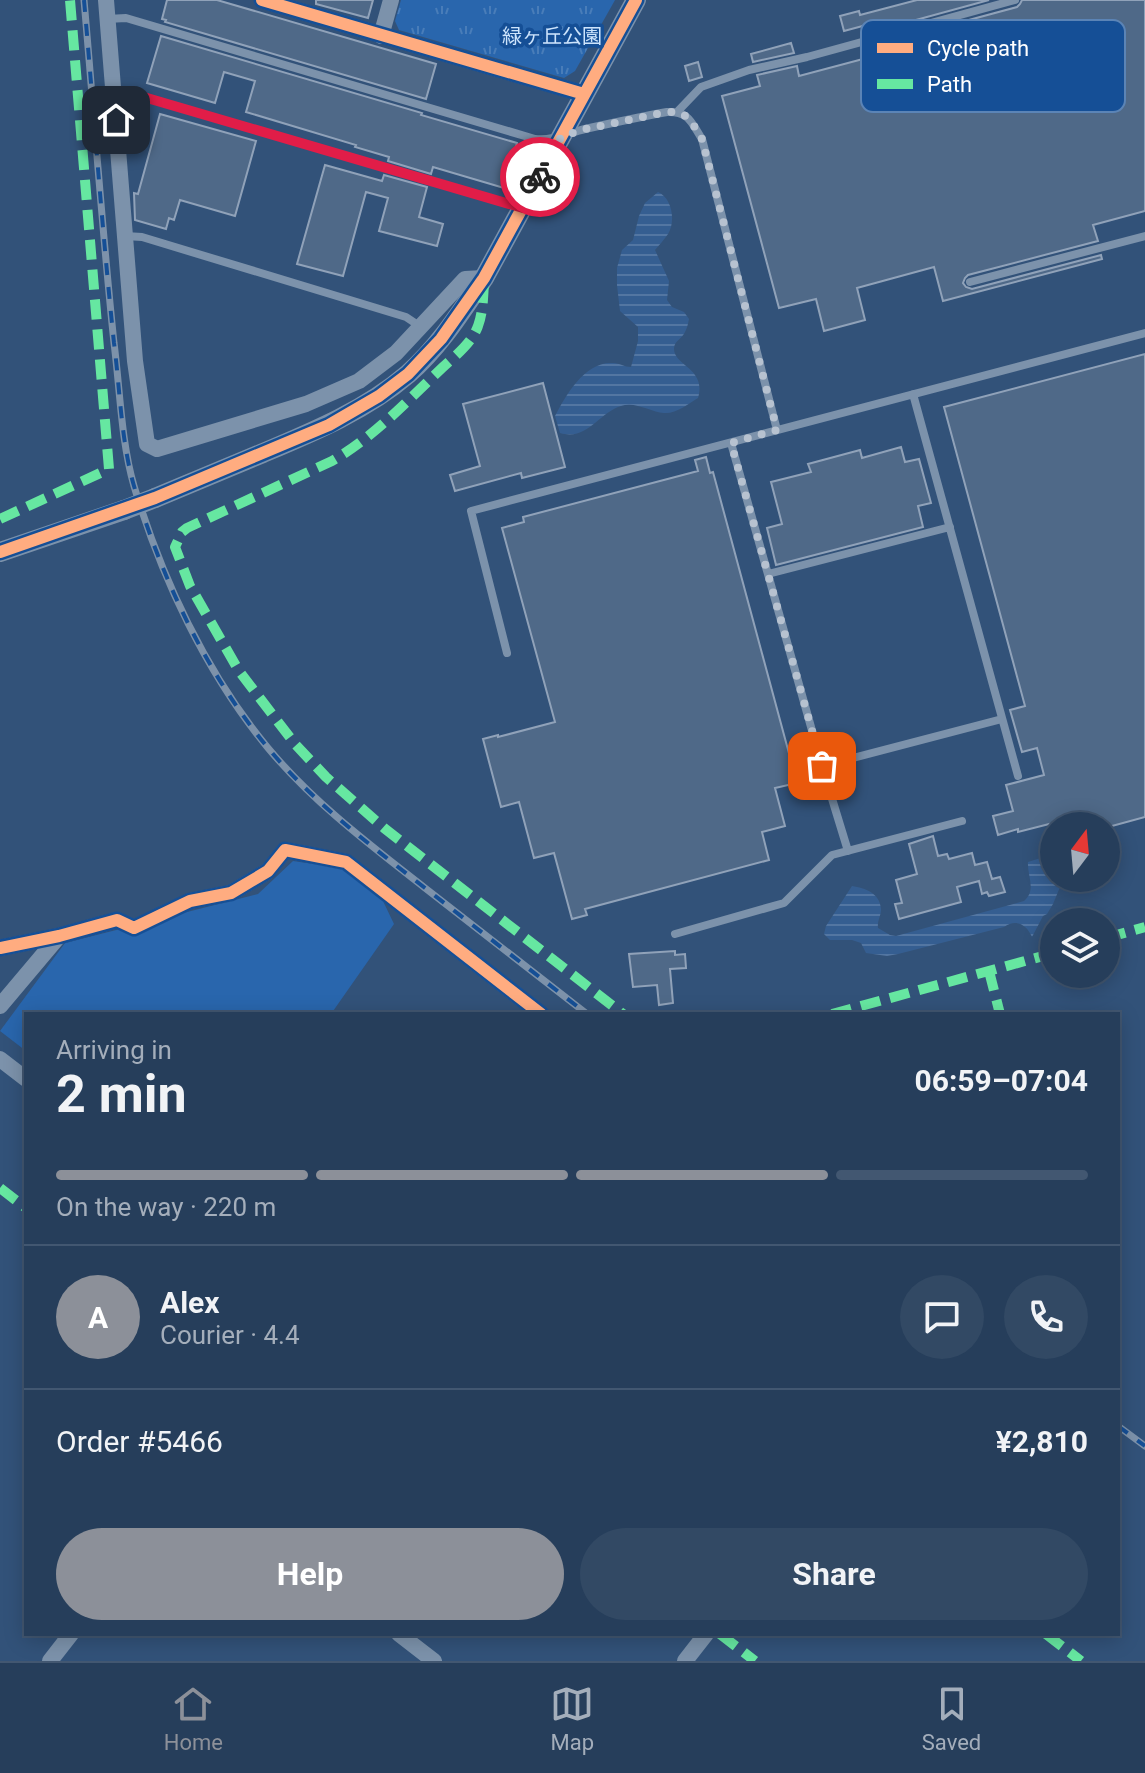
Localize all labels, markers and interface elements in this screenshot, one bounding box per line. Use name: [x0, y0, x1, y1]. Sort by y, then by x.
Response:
legend: [861, 20, 1125, 112]
park label: 緑ヶ丘公園: [502, 24, 602, 48]
text: Cycle path: [927, 36, 1029, 61]
text: Path: [927, 72, 972, 97]
pin: [82, 86, 150, 154]
icon: home: [94, 98, 138, 142]
courier: [500, 137, 580, 217]
icon: bike: [518, 155, 562, 199]
pin: [788, 732, 856, 800]
icon: bag: [800, 744, 844, 788]
north arrow: [1040, 812, 1120, 892]
map controls: [1040, 812, 1120, 988]
button: layers: [1040, 908, 1120, 988]
text: Arriving in: [56, 1035, 172, 1065]
text: 06:59–07:04: [914, 1063, 1088, 1098]
text: 2 min: [56, 1064, 187, 1125]
text: On the way · 220 m: [56, 1192, 276, 1222]
button: chat: [900, 1275, 984, 1359]
button: phone: [1004, 1275, 1088, 1359]
text: Alex: [160, 1285, 220, 1320]
text: A: [88, 1300, 108, 1335]
text: Courier · 4.4: [160, 1320, 300, 1350]
text: Order #5466: [56, 1424, 223, 1459]
text: ¥2,810: [996, 1424, 1088, 1459]
button: Help: [56, 1528, 564, 1620]
button: Share: [580, 1528, 1088, 1620]
tab: Home: [164, 1682, 223, 1755]
tab: Map: [550, 1682, 594, 1755]
tab: Saved: [922, 1682, 981, 1755]

